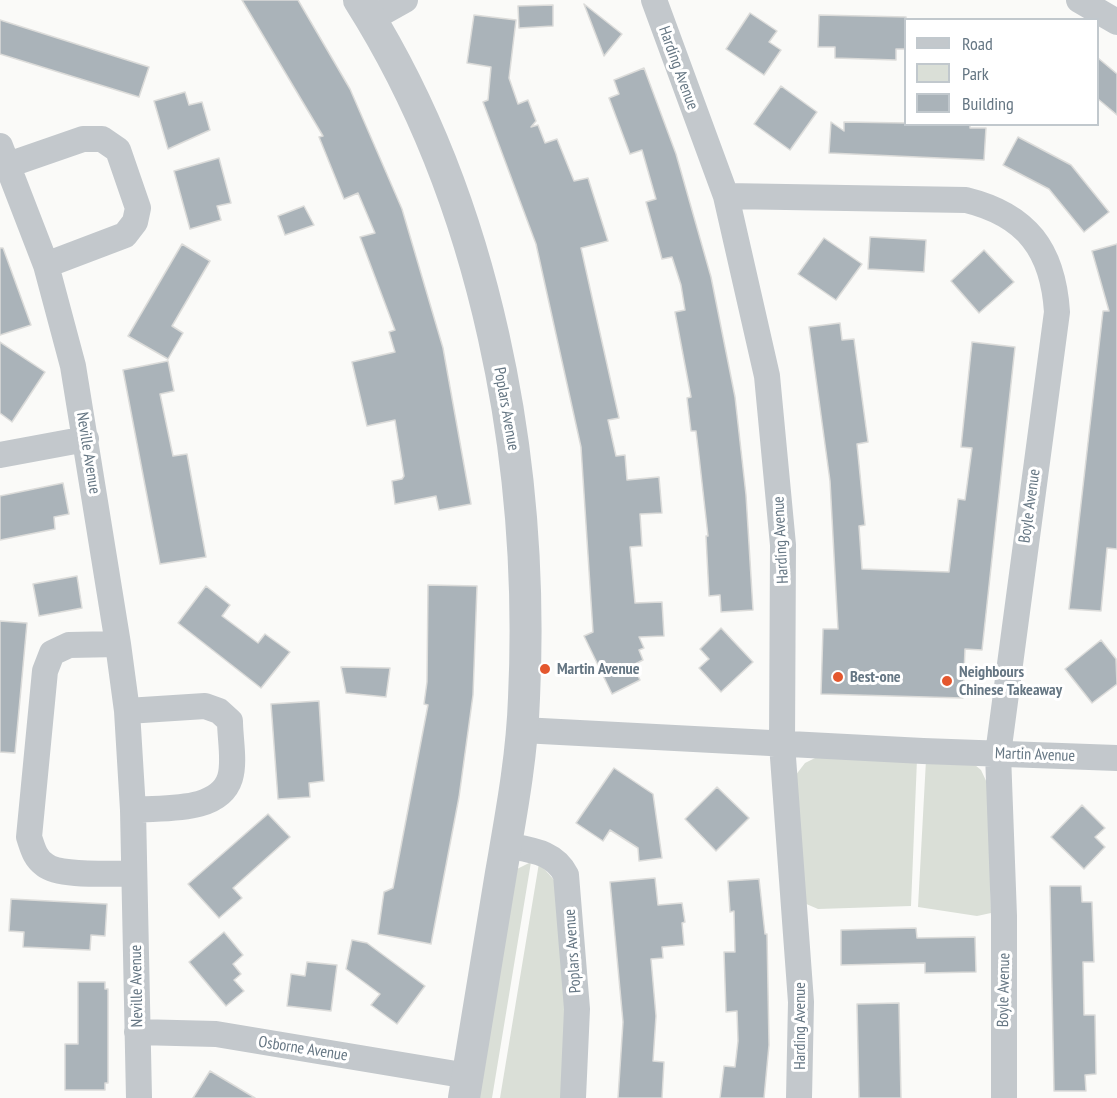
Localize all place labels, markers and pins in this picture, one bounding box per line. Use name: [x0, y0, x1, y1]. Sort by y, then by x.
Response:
place label: Martin Avenue: [557, 659, 640, 679]
marker: Martin Avenue: [538, 662, 552, 676]
place label: Neighbours Chinese Takeaway: [959, 662, 1062, 700]
place label: Best-one: [850, 667, 901, 687]
marker: Best-one: [831, 670, 845, 684]
marker: Neighbours Chinese Takeaway: [940, 674, 954, 688]

